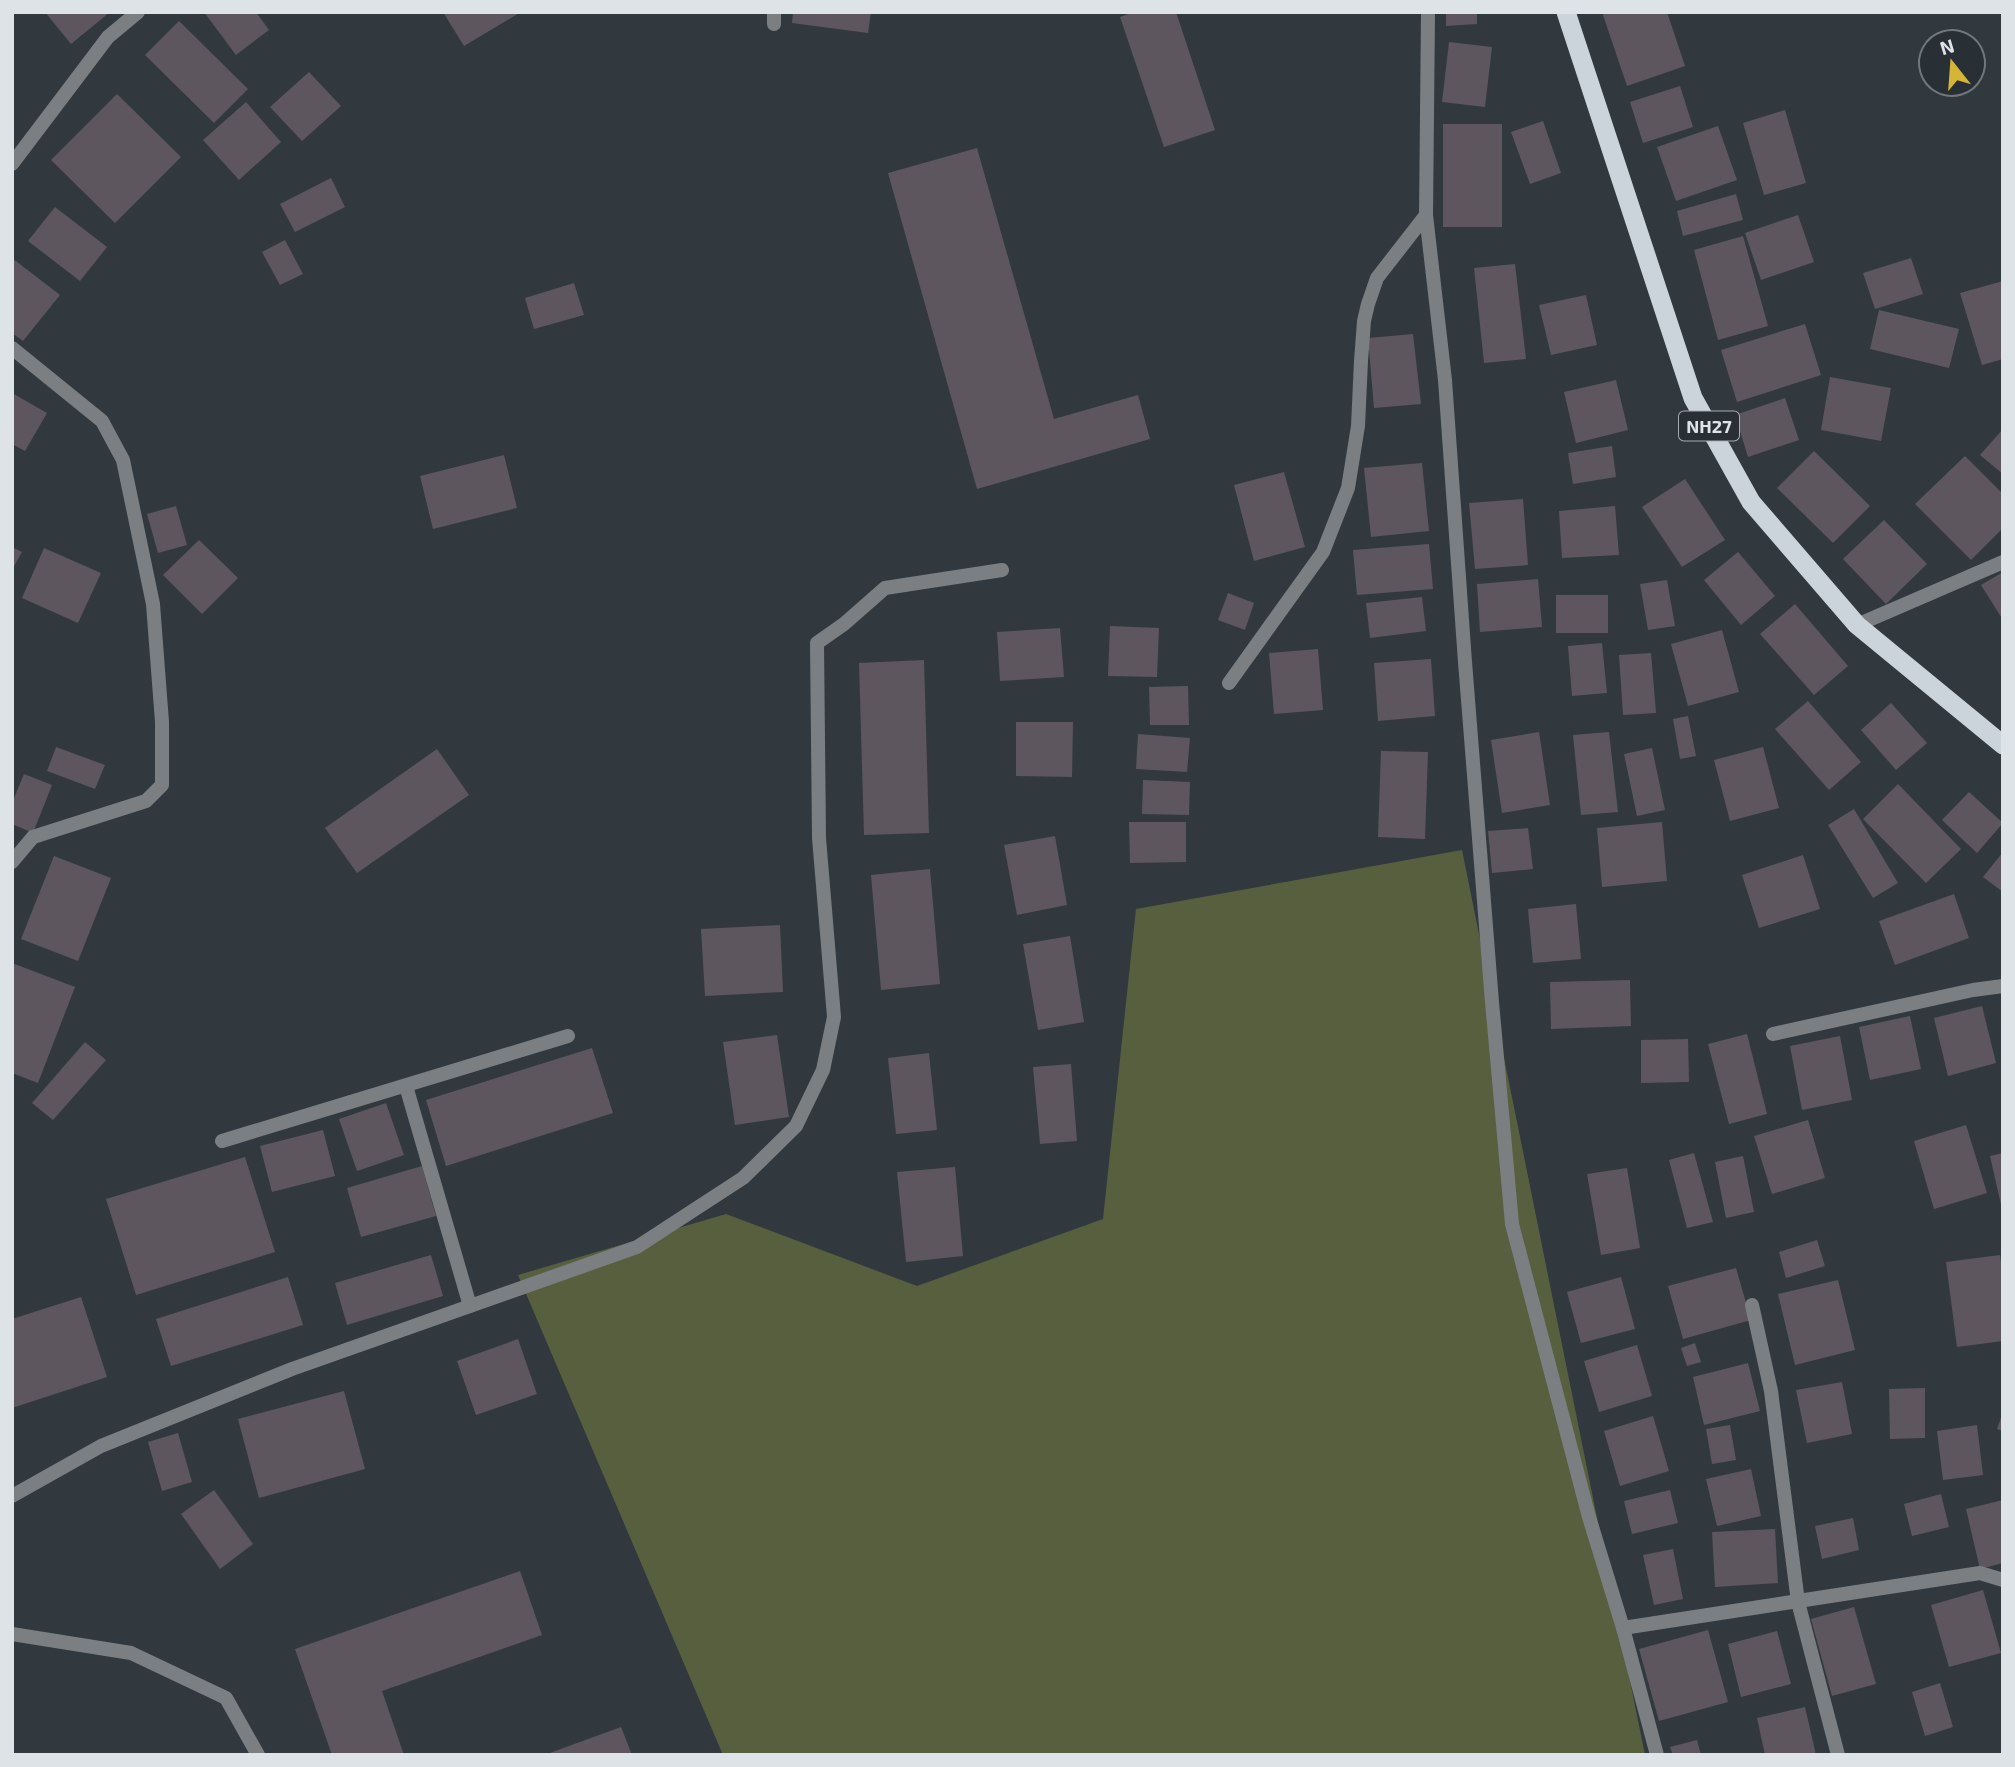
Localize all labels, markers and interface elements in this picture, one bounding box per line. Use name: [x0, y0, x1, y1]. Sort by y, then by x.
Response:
north arrow: [1917, 28, 1987, 98]
text: N: [1937, 33, 1957, 59]
road number: NH27: [1679, 412, 1739, 440]

